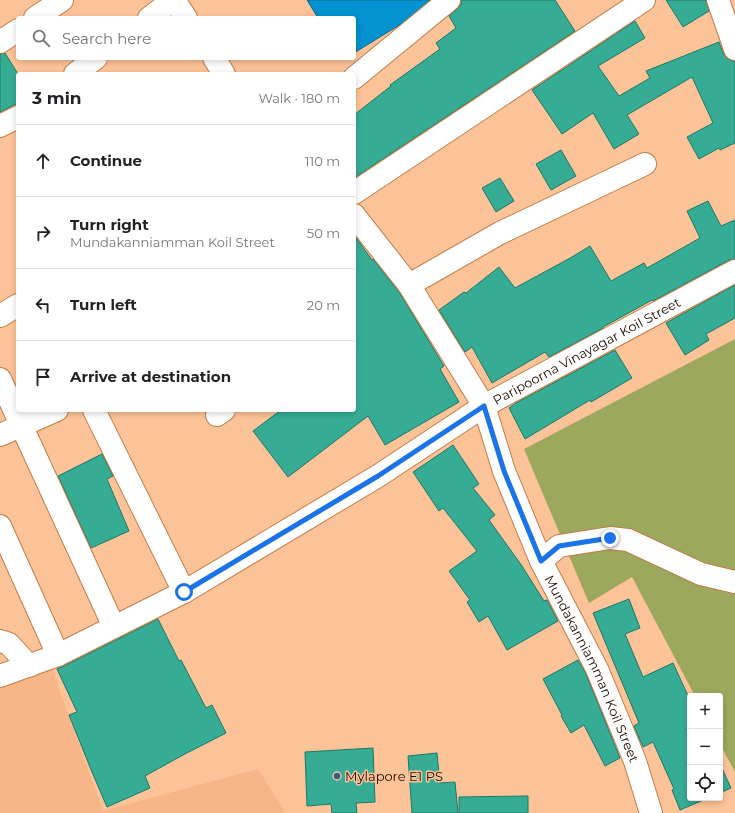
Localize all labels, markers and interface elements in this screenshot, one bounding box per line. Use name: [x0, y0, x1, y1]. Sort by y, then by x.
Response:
search box: [16, 16, 356, 60]
icon: search: [30, 27, 52, 49]
text: Search here: [62, 29, 151, 48]
text: 3 min: [32, 88, 82, 108]
text: Walk · 180 m: [258, 90, 340, 106]
icon: ahead: [32, 150, 54, 172]
text: Continue: [70, 151, 142, 170]
text: 110 m: [305, 153, 340, 169]
text: Turn right: [70, 215, 149, 234]
icon: right: [32, 222, 54, 244]
text: 50 m: [307, 225, 340, 241]
text: Mundakanniamman Koil Street: [70, 234, 275, 250]
icon: left: [32, 294, 54, 316]
street label: Paripoorna Vinayagar Koil Street: [490, 294, 683, 408]
text: Turn left: [70, 295, 137, 314]
text: 20 m: [307, 297, 340, 313]
icon: arrive: [32, 366, 54, 388]
text: Arrive at destination: [70, 367, 231, 386]
route end: [601, 529, 619, 547]
street label: Mundakanniamman Koil Street: [542, 572, 643, 765]
route start: [175, 583, 193, 601]
map controls: [687, 693, 723, 801]
button: +: [687, 693, 723, 729]
button: −: [687, 729, 723, 765]
button: locate: [687, 765, 723, 801]
place label: Mylapore E1 PS: [345, 768, 443, 784]
marker: Mylapore E1 PS: [332, 771, 342, 781]

